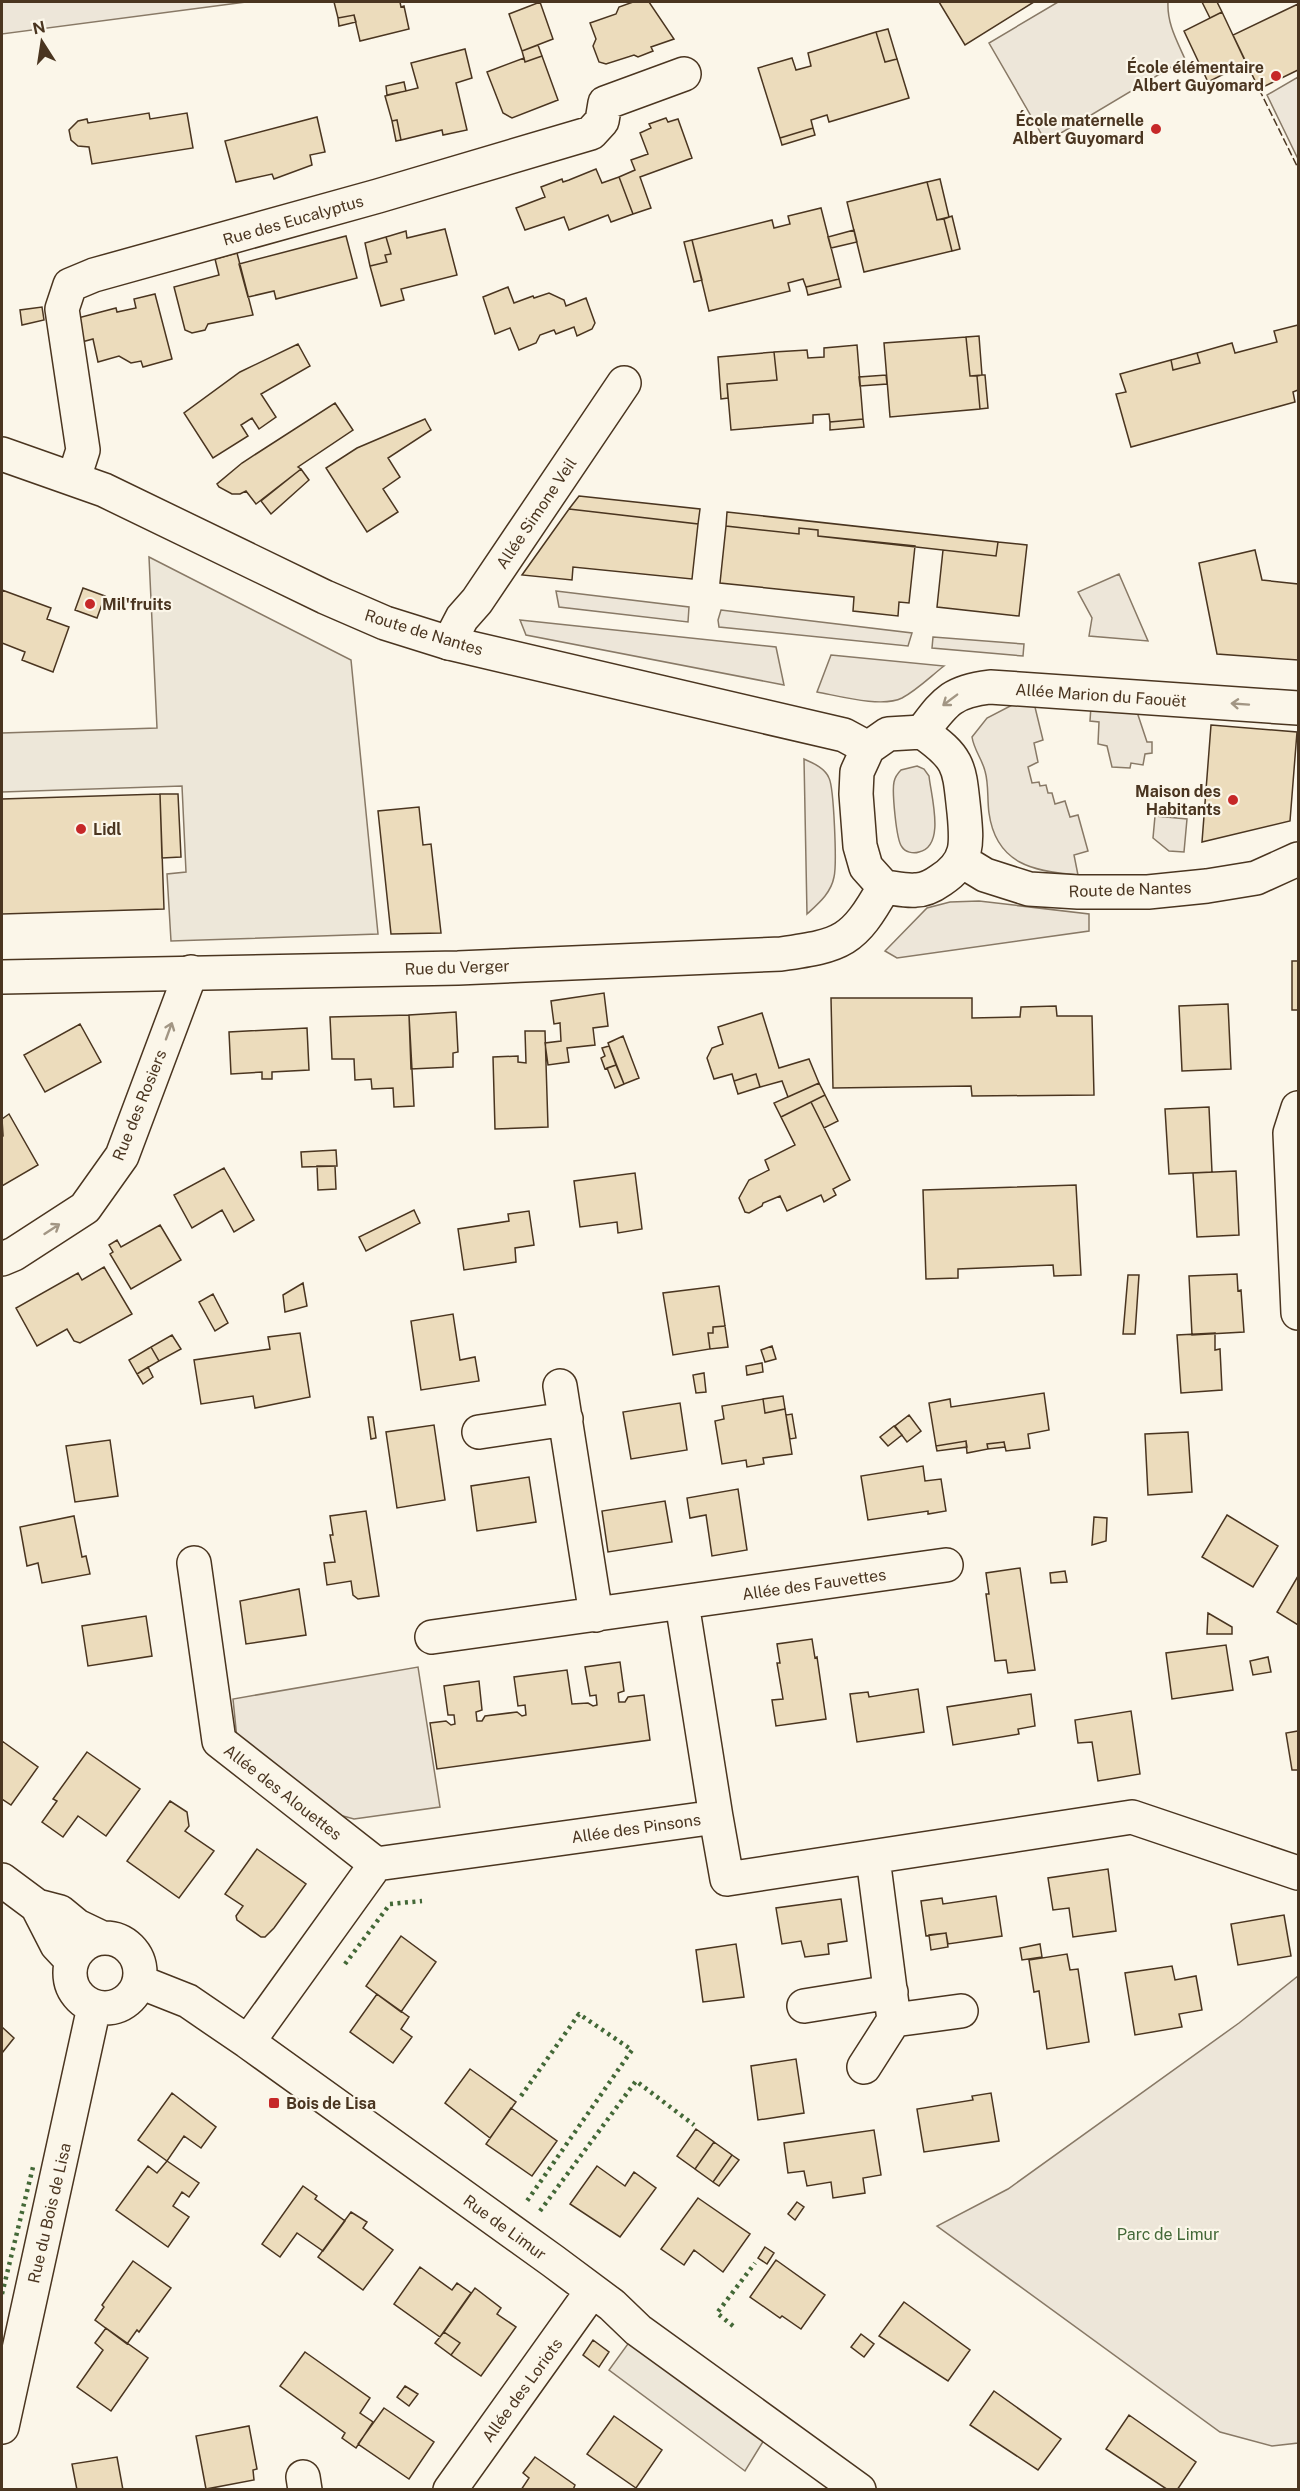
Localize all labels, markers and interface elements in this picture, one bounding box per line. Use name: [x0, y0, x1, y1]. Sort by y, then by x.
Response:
north arrow: [12, 12, 72, 72]
text: N: [31, 17, 47, 38]
place label: École élémentaire Albert Guyomard: [1127, 57, 1264, 95]
marker: École élémentaire Albert Guyomard: [1269, 69, 1283, 83]
place label: École maternelle Albert Guyomard: [1012, 110, 1144, 148]
marker: École maternelle Albert Guyomard: [1149, 122, 1163, 136]
street label: Rue des Eucalyptus: [221, 191, 366, 250]
street label: Allée Simone Veil: [492, 454, 581, 572]
place label: Mil'fruits: [102, 595, 172, 614]
marker: Mil'fruits: [83, 597, 97, 611]
street label: Route de Nantes: [362, 605, 485, 660]
street label: Allée Marion du Faouët: [1015, 680, 1187, 711]
one-way arrow: [942, 694, 958, 707]
one-way arrow: [1231, 699, 1251, 710]
place label: Maison des Habitants: [1135, 782, 1221, 819]
marker: Maison des Habitants: [1226, 793, 1240, 807]
place label: Lidl: [93, 820, 122, 839]
marker: Lidl: [74, 822, 88, 836]
street label: Route de Nantes: [1068, 878, 1192, 901]
street label: Rue du Verger: [404, 956, 510, 979]
one-way arrow: [164, 1022, 175, 1041]
street label: Rue des Rosiers: [109, 1047, 170, 1163]
one-way arrow: [43, 1223, 60, 1235]
street label: Allée des Fauvettes: [741, 1565, 887, 1604]
street label: Allée des Alouettes: [220, 1741, 345, 1844]
street label: Allée des Pinsons: [570, 1810, 702, 1847]
place label: Bois de Lisa: [286, 2094, 376, 2113]
marker: Bois de Lisa: [267, 2096, 281, 2110]
street label: Rue du Bois de Lisa: [24, 2141, 75, 2285]
street label: Rue de Limur: [460, 2191, 550, 2264]
park label: Parc de Limur: [1117, 2225, 1219, 2244]
street label: Allée des Loriots: [478, 2335, 566, 2446]

